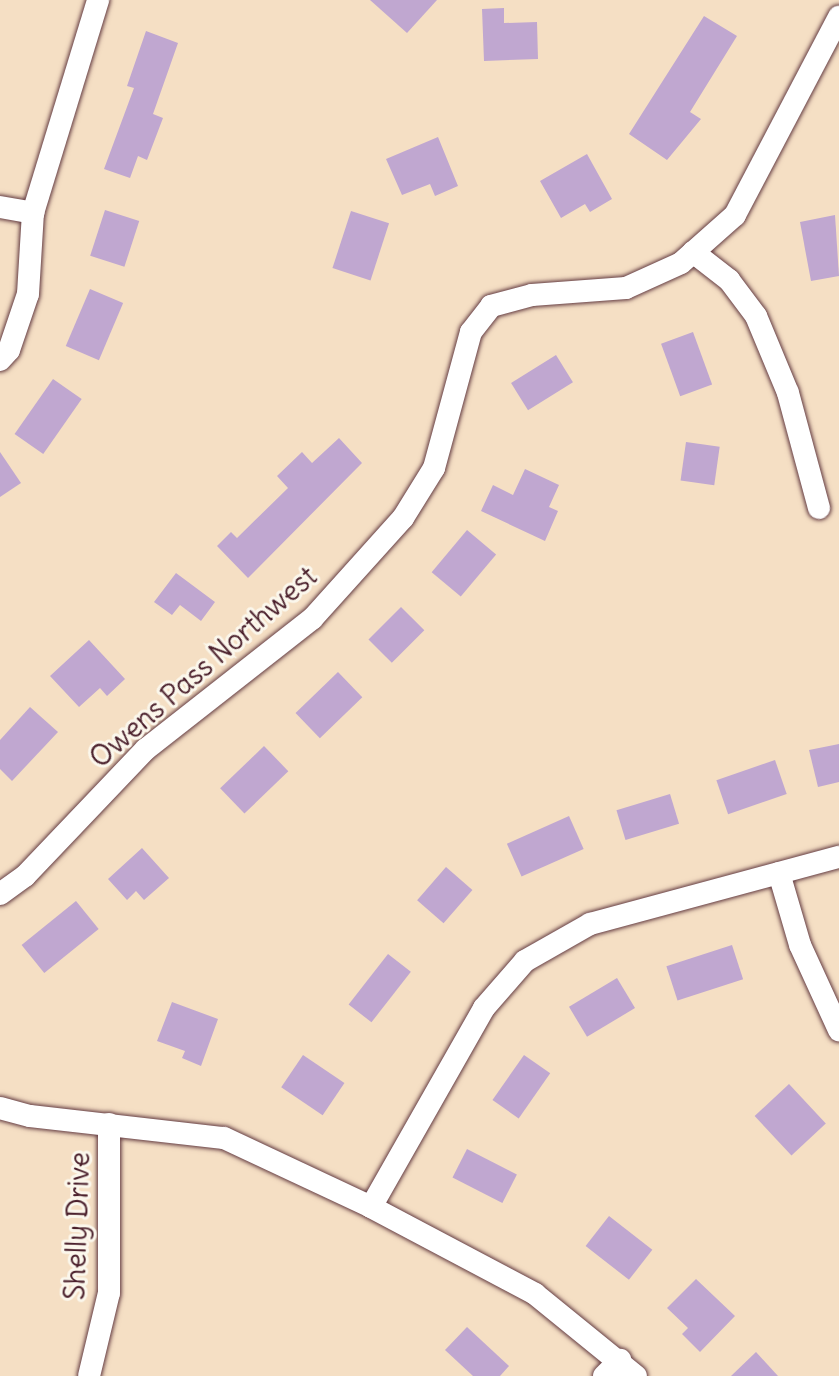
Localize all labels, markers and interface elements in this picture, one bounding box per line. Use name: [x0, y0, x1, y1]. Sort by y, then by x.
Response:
street label: Owens Pass Northwest: [83, 559, 323, 775]
street label: Shelly Drive: [58, 1151, 96, 1301]

